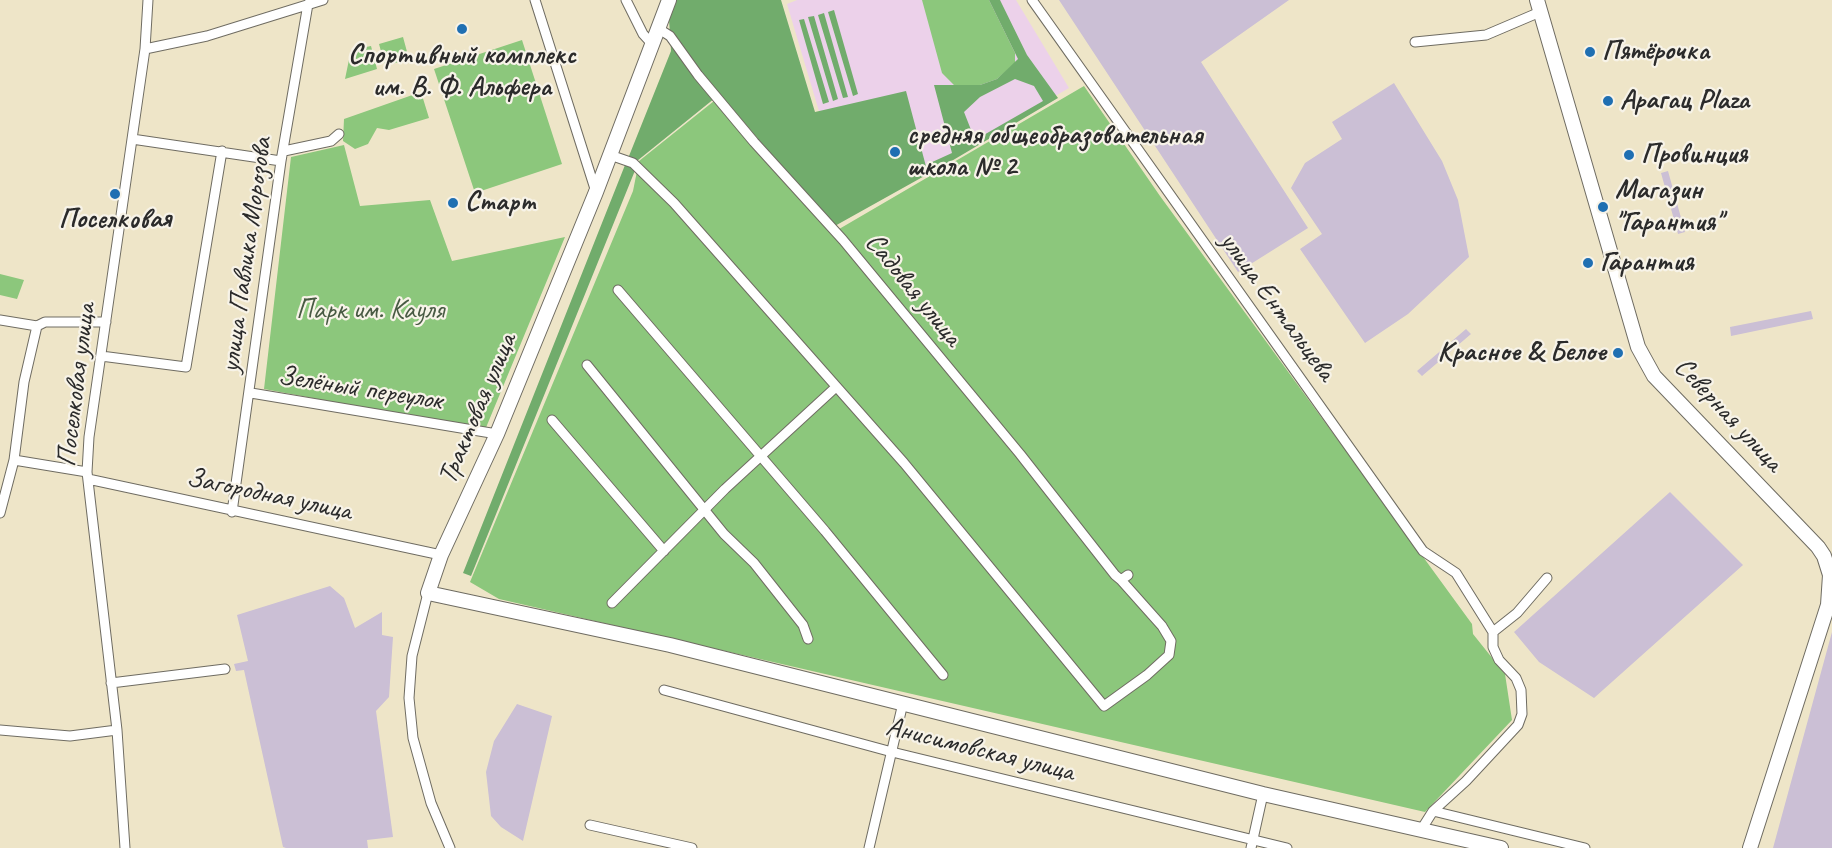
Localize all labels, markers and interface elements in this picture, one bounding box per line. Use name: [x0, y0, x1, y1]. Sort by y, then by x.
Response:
marker: Спортивный комплекс им. В. Ф. Альфера: [455, 22, 469, 36]
place label: Пятёрочка: [1602, 35, 1709, 69]
place label: Спортивный комплекс им. В. Ф. Альфера: [348, 39, 576, 105]
marker: Пятёрочка: [1583, 45, 1597, 59]
place label: Арагац Plaza: [1620, 84, 1749, 118]
marker: Арагац Plaza: [1601, 94, 1615, 108]
place label: средняя общеобразовательная школа № 2: [907, 119, 1203, 185]
street label: улица Павлика Морозова: [214, 135, 280, 375]
place label: Провинция: [1641, 138, 1747, 172]
marker: средняя общеобразовательная школа № 2: [888, 145, 902, 159]
marker: Провинция: [1622, 148, 1636, 162]
place label: Магазин "Гарантия": [1615, 174, 1722, 240]
place label: Старт: [465, 186, 536, 220]
marker: Поселковая: [108, 187, 122, 201]
marker: Старт: [446, 196, 460, 210]
marker: Магазин "Гарантия": [1596, 200, 1610, 214]
place label: Поселковая: [59, 203, 171, 237]
street label: улица Ентальцева: [1212, 226, 1342, 388]
street label: Садовая улица: [857, 227, 969, 353]
place label: Гарантия: [1600, 246, 1694, 280]
marker: Гарантия: [1581, 256, 1595, 270]
park label: Парк им. Кауля: [296, 294, 444, 328]
street label: Поселковая улица: [50, 301, 104, 469]
street label: Трактовая улица: [431, 329, 525, 489]
place label: Красное & Белое: [1437, 336, 1606, 370]
marker: Красное & Белое: [1611, 346, 1625, 360]
street label: Северная улица: [1666, 351, 1790, 479]
street label: Зелёный переулок: [276, 359, 444, 419]
street label: Загородная улица: [183, 461, 355, 529]
street label: Анисимовская улица: [882, 710, 1078, 790]

